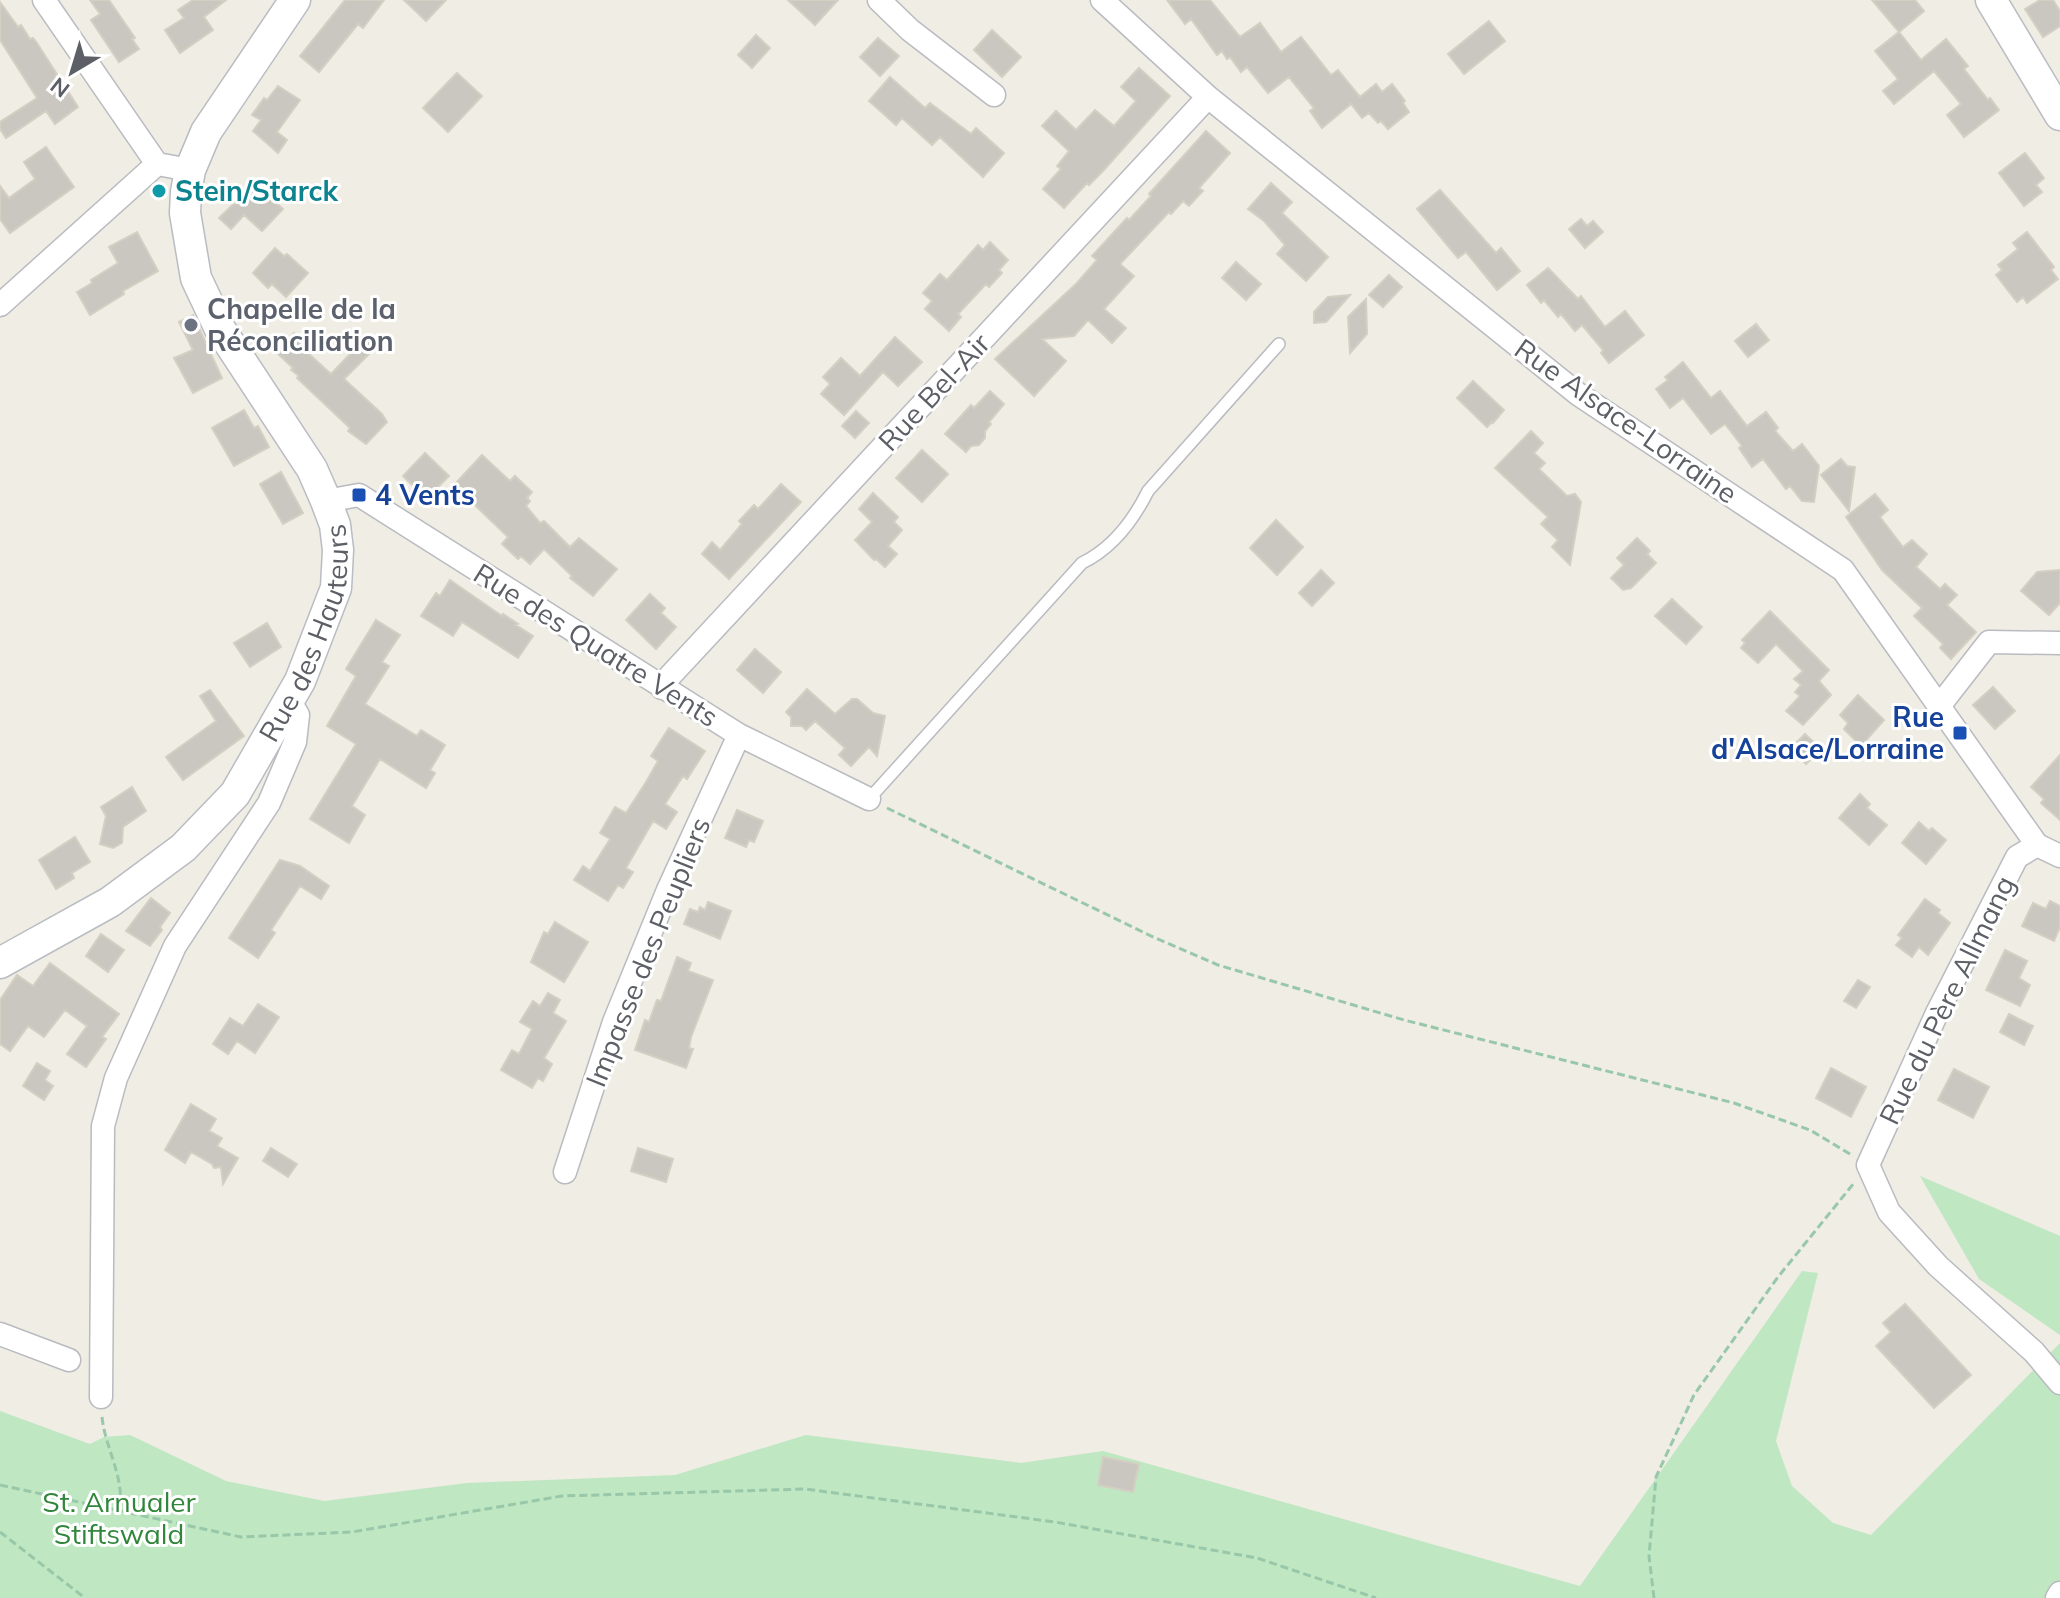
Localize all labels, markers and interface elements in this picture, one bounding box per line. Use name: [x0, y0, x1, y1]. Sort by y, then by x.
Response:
north arrow: [32, 32, 112, 112]
text: N: [45, 72, 75, 104]
place label: Stein/Starck: [175, 173, 339, 208]
marker: Stein/Starck: [150, 182, 168, 200]
place label: Chapelle de la Réconciliation: [207, 291, 396, 358]
marker: Chapelle de la Réconciliation: [182, 316, 200, 334]
street label: Rue Bel-Air: [870, 325, 997, 458]
street label: Rue Alsace-Lorraine: [1508, 331, 1744, 511]
place label: 4 Vents: [375, 477, 475, 512]
marker: 4 Vents: [350, 486, 368, 504]
street label: Rue des Hauteurs: [251, 522, 355, 748]
street label: Rue des Quatre Vents: [468, 555, 725, 734]
place label: Rue d'Alsace/Lorraine: [1711, 699, 1944, 766]
marker: Rue d'Alsace/Lorraine: [1951, 724, 1969, 742]
street label: Impasse des Peupliers: [578, 812, 718, 1092]
street label: Rue du Père Allmang: [1871, 870, 2022, 1130]
park label: St. Arnualer Stiftswald: [42, 1484, 197, 1551]

